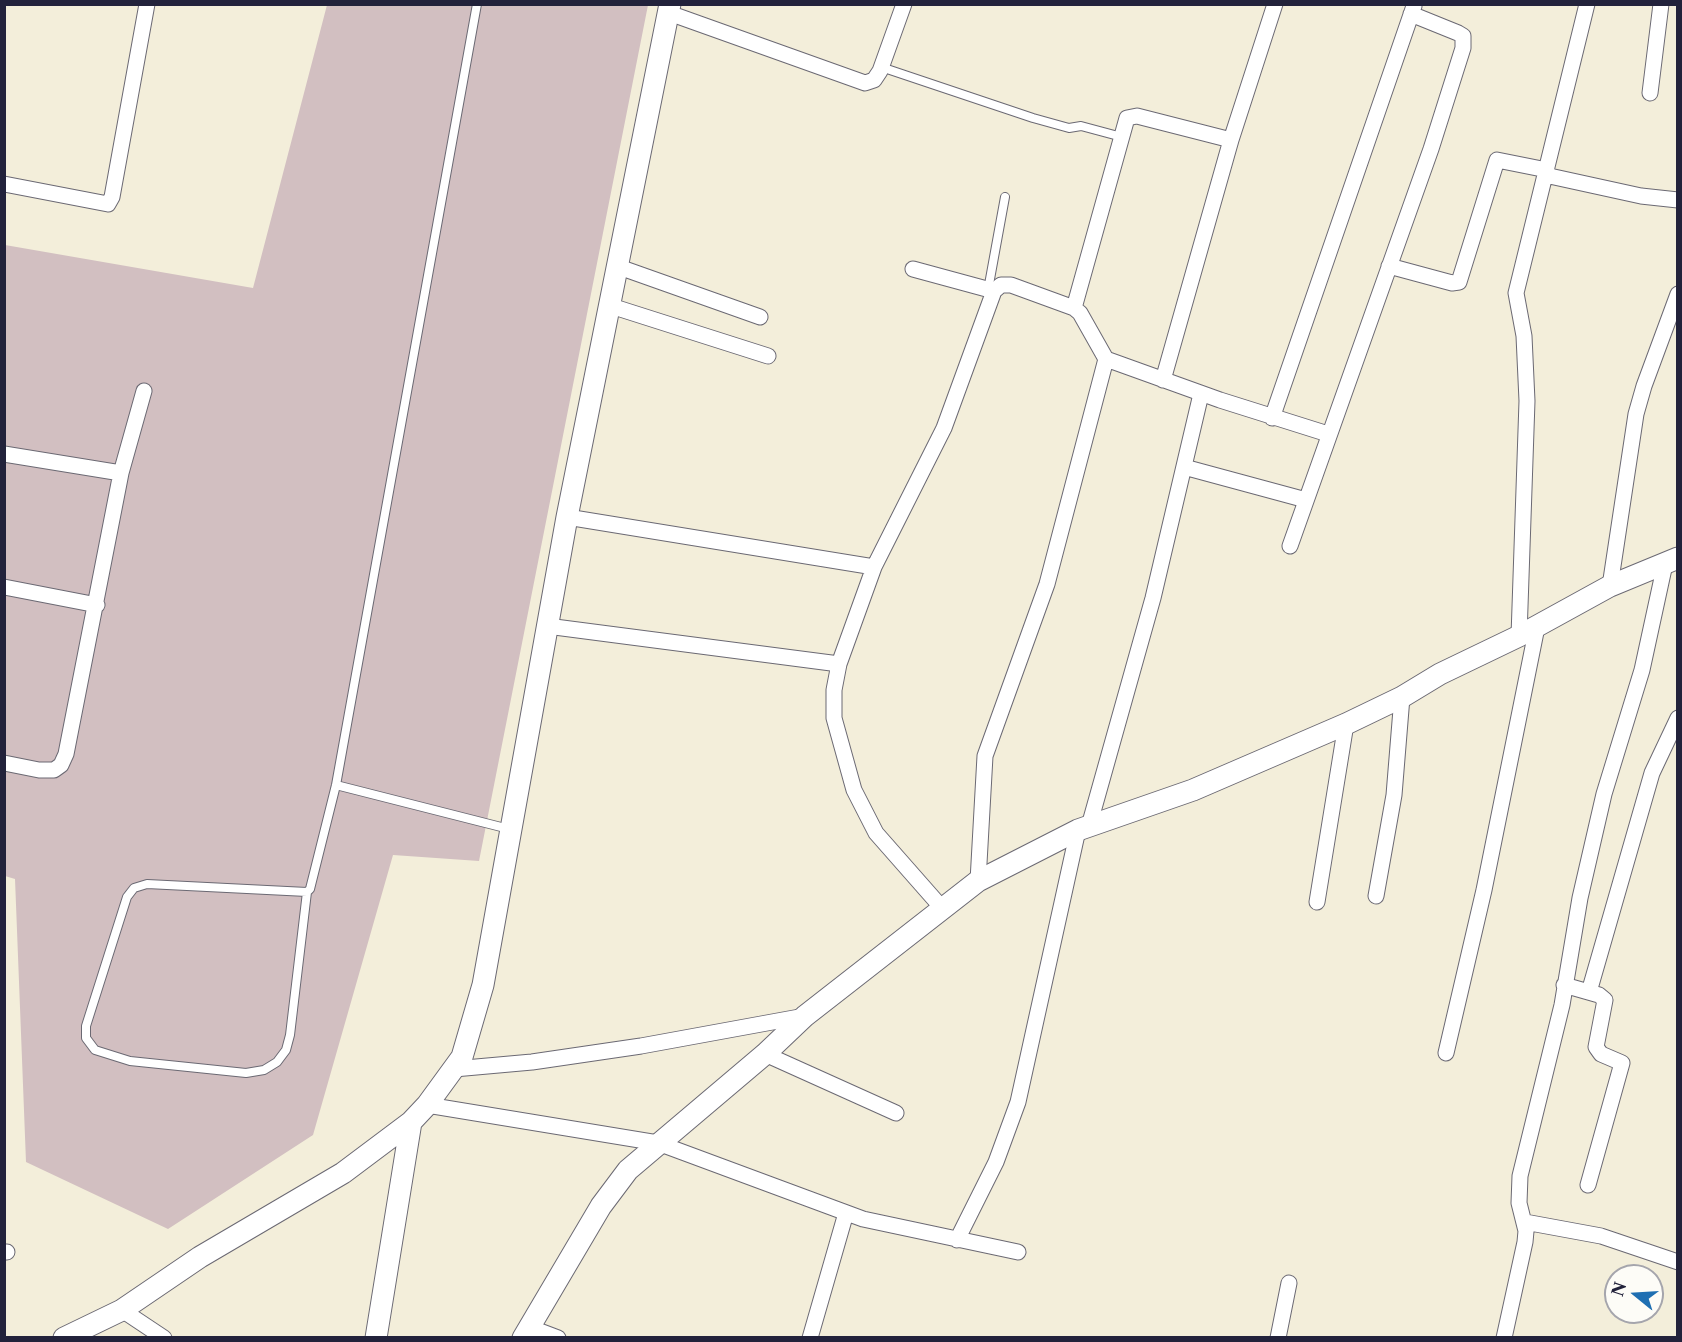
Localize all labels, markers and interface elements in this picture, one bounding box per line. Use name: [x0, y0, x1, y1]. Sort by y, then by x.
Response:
north arrow: [1604, 1264, 1664, 1324]
text: N: [1607, 1279, 1630, 1299]

